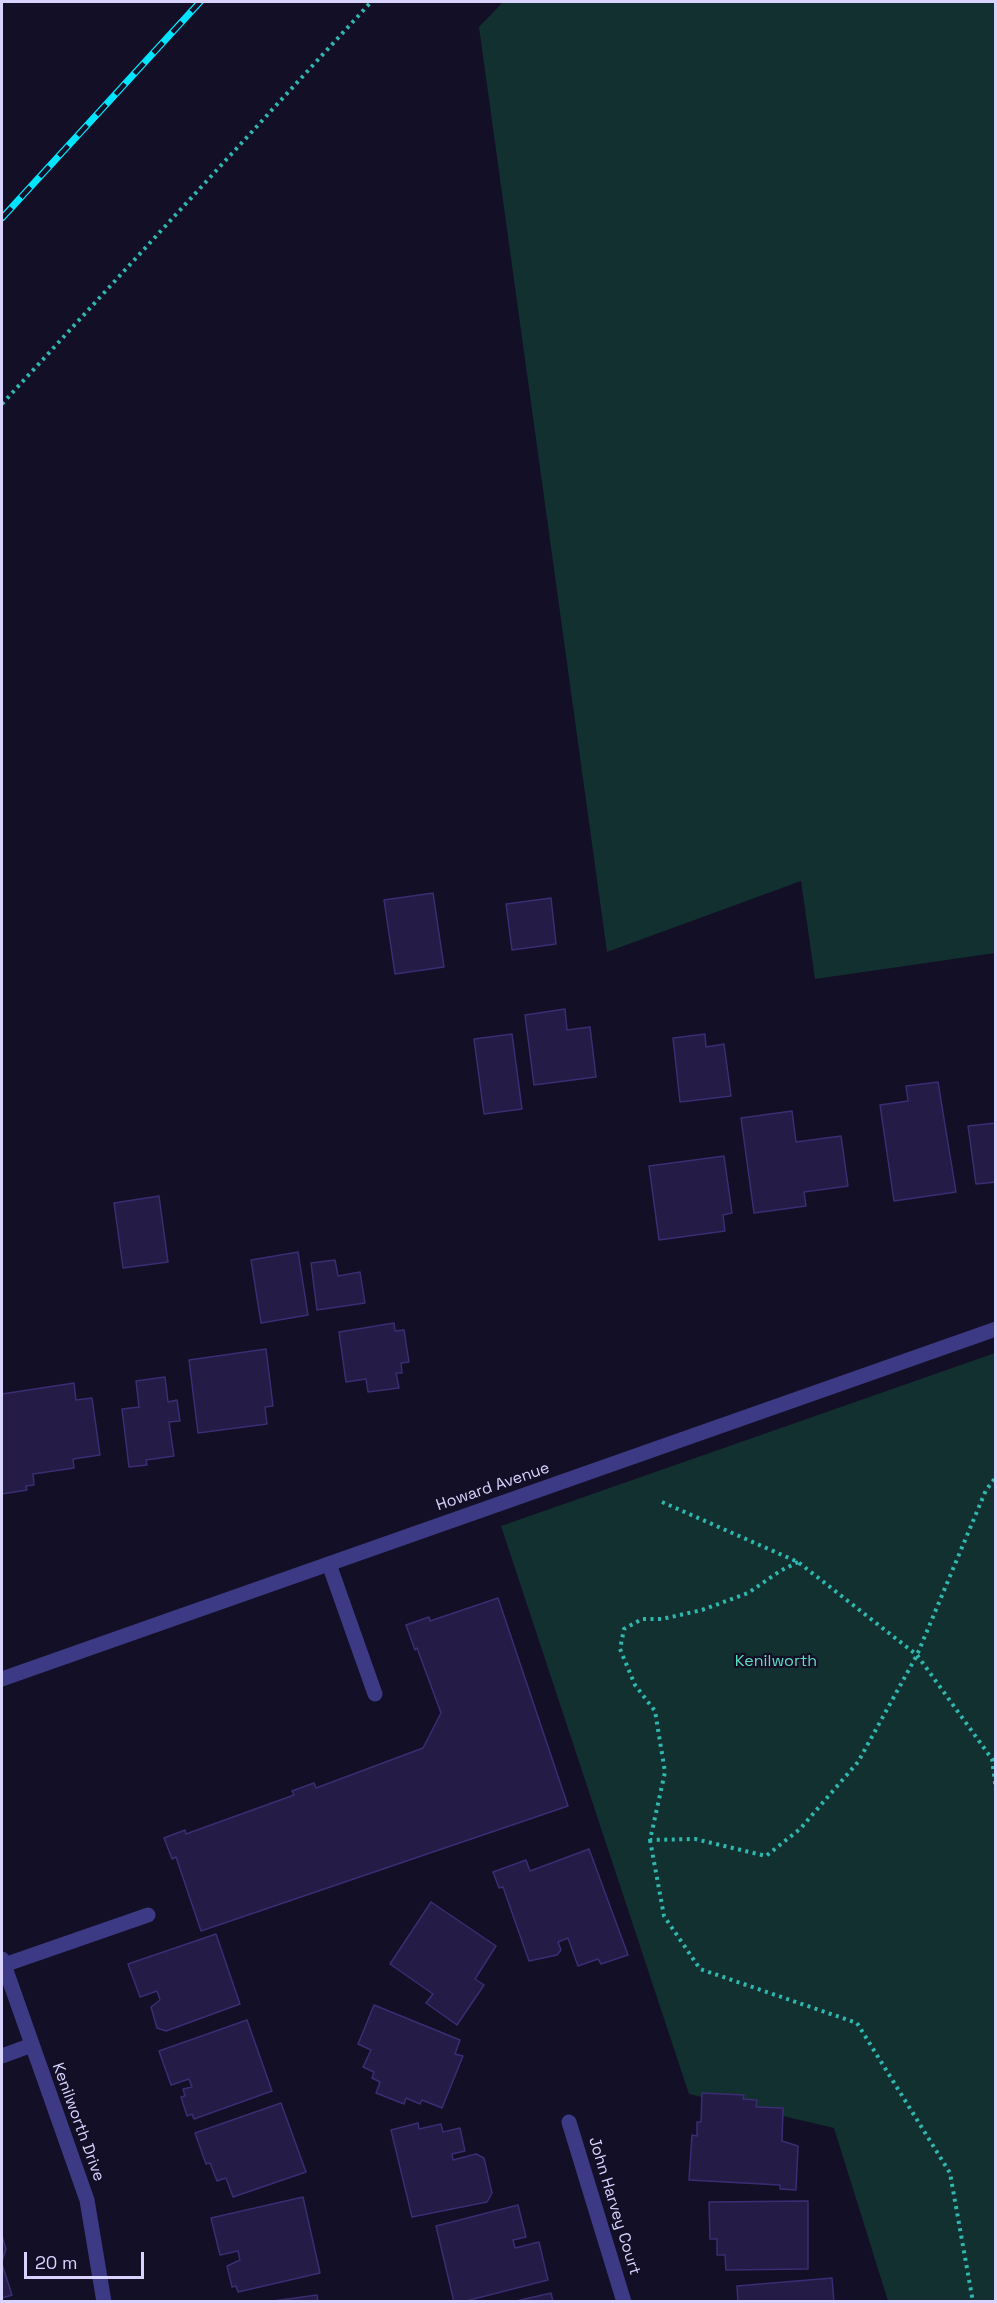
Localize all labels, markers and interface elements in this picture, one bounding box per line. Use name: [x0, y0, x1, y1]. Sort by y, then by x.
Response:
street label: Howard Avenue: [434, 1459, 552, 1515]
park label: Kenilworth: [735, 1652, 817, 1672]
street label: Kenilworth Drive: [48, 2060, 108, 2184]
street label: John Harvey Court: [584, 2135, 644, 2277]
scale bar: [27, 2240, 147, 2278]
text: 20 m: [35, 2251, 78, 2274]

